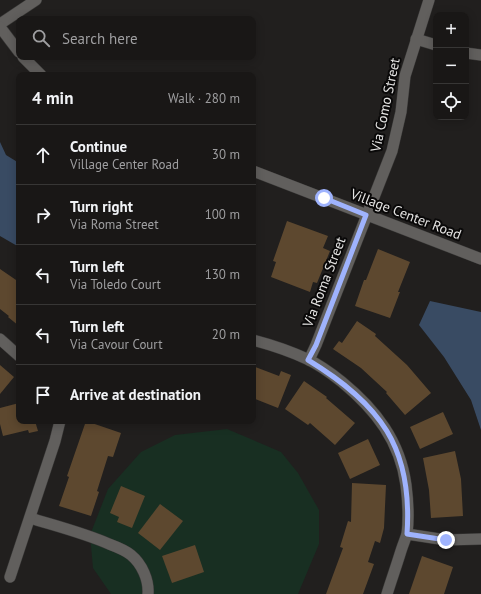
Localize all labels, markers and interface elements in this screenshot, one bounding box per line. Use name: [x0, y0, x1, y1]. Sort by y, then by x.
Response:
map controls: [433, 12, 469, 120]
button: +: [433, 12, 469, 48]
search box: [16, 16, 256, 60]
icon: search: [30, 27, 52, 49]
text: Search here: [62, 29, 138, 48]
button: −: [433, 48, 469, 84]
street label: Via Como Street: [366, 56, 404, 155]
button: locate: [433, 84, 469, 120]
text: 4 min: [32, 87, 73, 109]
text: Walk · 280 m: [168, 90, 240, 107]
text: Continue: [70, 137, 127, 156]
icon: ahead: [32, 144, 54, 166]
text: 30 m: [212, 146, 240, 163]
text: Village Center Road: [70, 156, 179, 173]
street label: Village Center Road: [347, 184, 464, 243]
route start: [315, 189, 333, 207]
text: Turn right: [70, 197, 133, 216]
icon: right: [32, 204, 54, 226]
text: 100 m: [205, 206, 240, 223]
text: Via Roma Street: [70, 216, 159, 233]
street label: Via Roma Street: [298, 234, 350, 331]
text: Turn left: [70, 257, 124, 276]
icon: left: [32, 264, 54, 286]
text: 130 m: [205, 266, 240, 283]
text: Via Toledo Court: [70, 276, 161, 293]
text: Turn left: [70, 317, 124, 336]
icon: left: [32, 324, 54, 346]
text: 20 m: [212, 326, 240, 343]
text: Via Cavour Court: [70, 336, 163, 353]
icon: arrive: [32, 384, 54, 406]
text: Arrive at destination: [70, 385, 201, 404]
route end: [437, 531, 455, 549]

